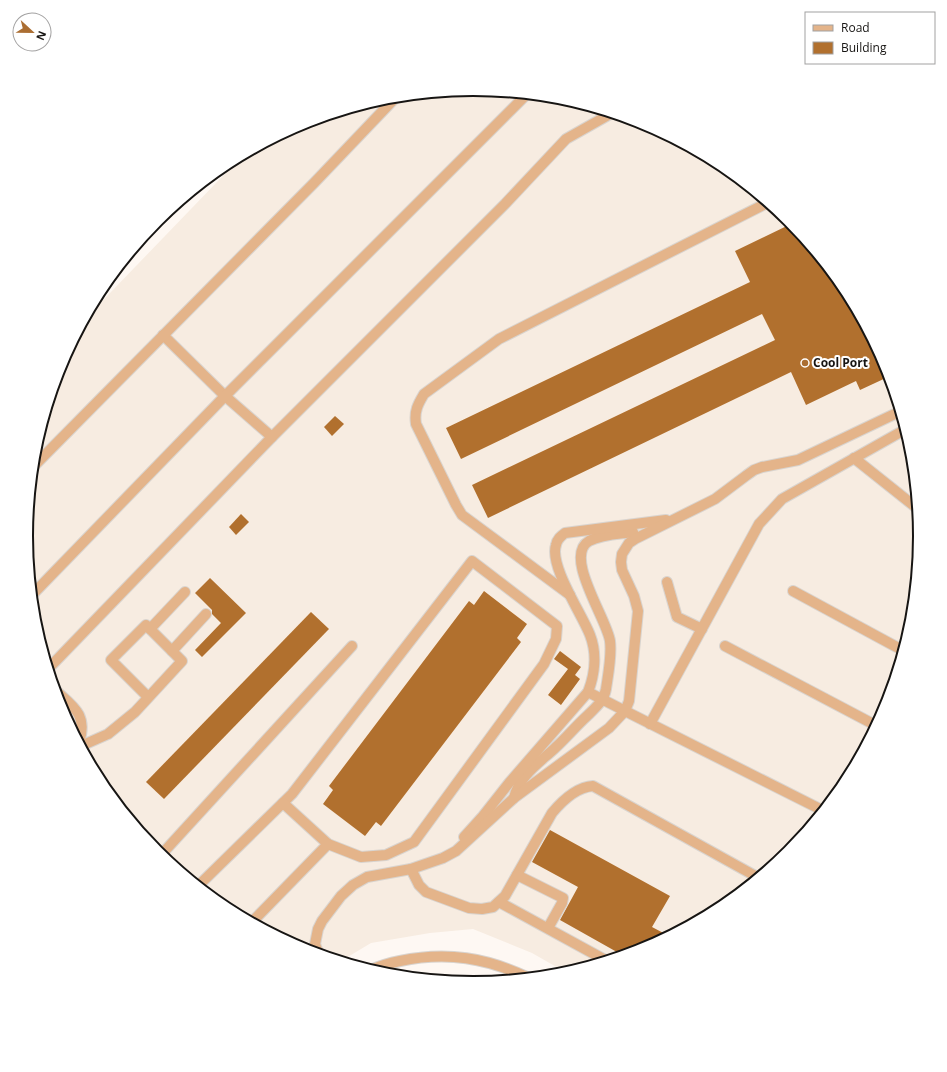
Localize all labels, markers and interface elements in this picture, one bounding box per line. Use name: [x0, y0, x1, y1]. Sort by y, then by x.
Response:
north arrow: [12, 12, 52, 52]
legend: [805, 12, 935, 64]
text: Road: [841, 19, 870, 36]
text: N: [33, 29, 50, 43]
text: Building: [841, 39, 887, 56]
place label: Cool Port: [813, 354, 868, 371]
marker: Cool Port: [800, 358, 810, 368]

